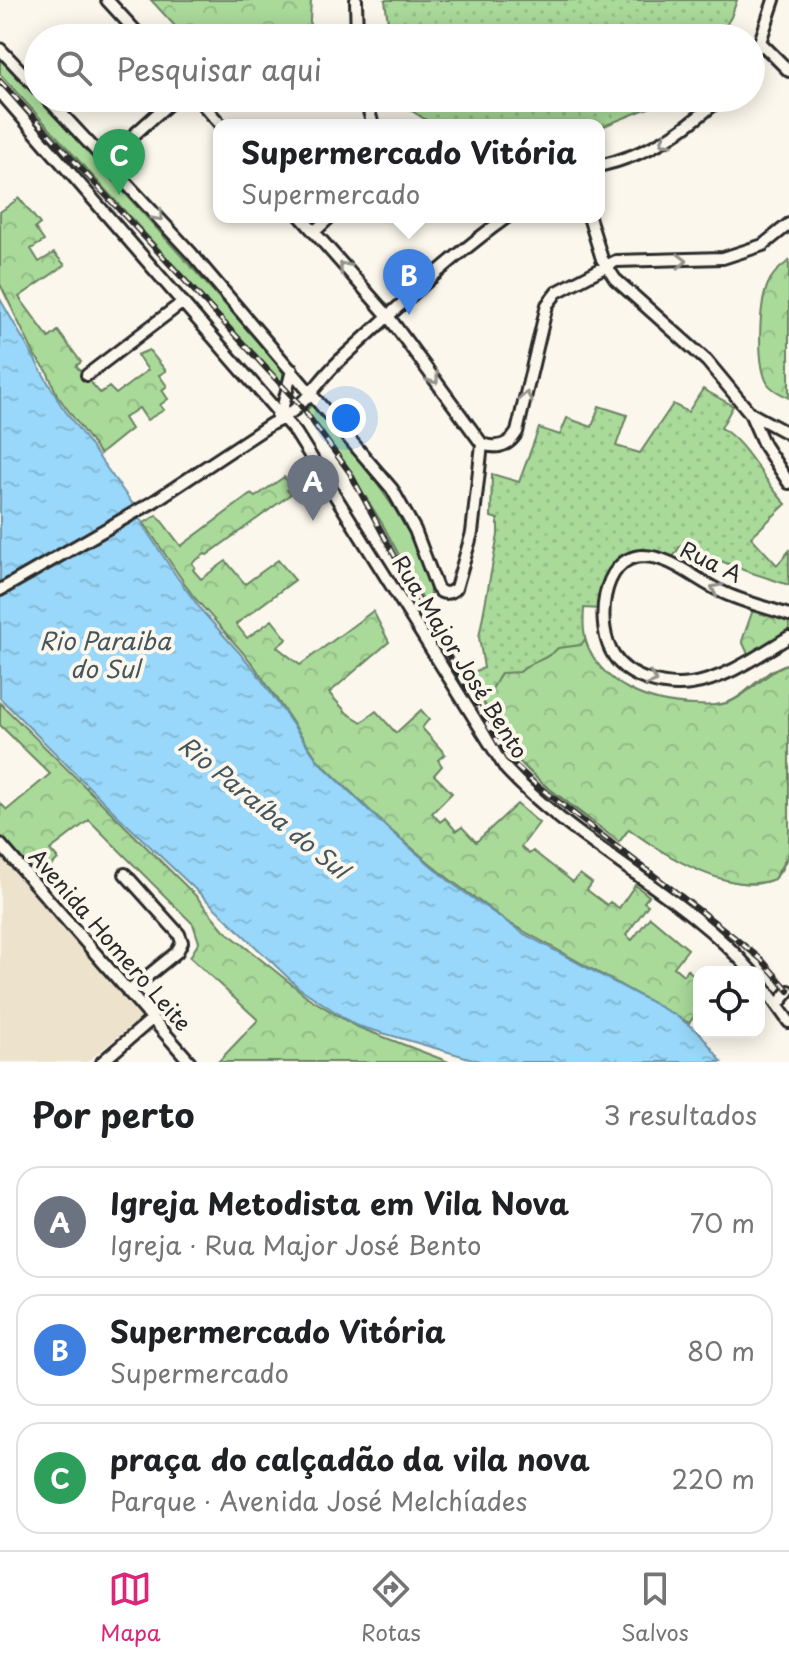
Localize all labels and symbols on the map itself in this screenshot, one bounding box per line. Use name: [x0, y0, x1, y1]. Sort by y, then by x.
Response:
pin: C: [93, 129, 145, 195]
one-way arrow: [659, 131, 674, 147]
one-way arrow: [148, 207, 162, 222]
pin: B: [383, 249, 435, 315]
one-way arrow: [676, 252, 689, 269]
one-way arrow: [340, 261, 354, 276]
one-way arrow: [424, 370, 439, 385]
one-way arrow: [517, 391, 534, 404]
your location: [326, 398, 366, 438]
pin: A: [287, 455, 339, 521]
street label: Rua A: [675, 532, 748, 590]
street label: Rua Major José Bento: [385, 548, 537, 764]
one-way arrow: [709, 583, 724, 598]
water label: Rio Paraiba do Sul: [39, 622, 172, 686]
one-way arrow: [645, 671, 658, 687]
water label: Rio Paraíba do Sul: [171, 726, 360, 889]
street label: Avenida Homero Leite: [22, 840, 200, 1038]

